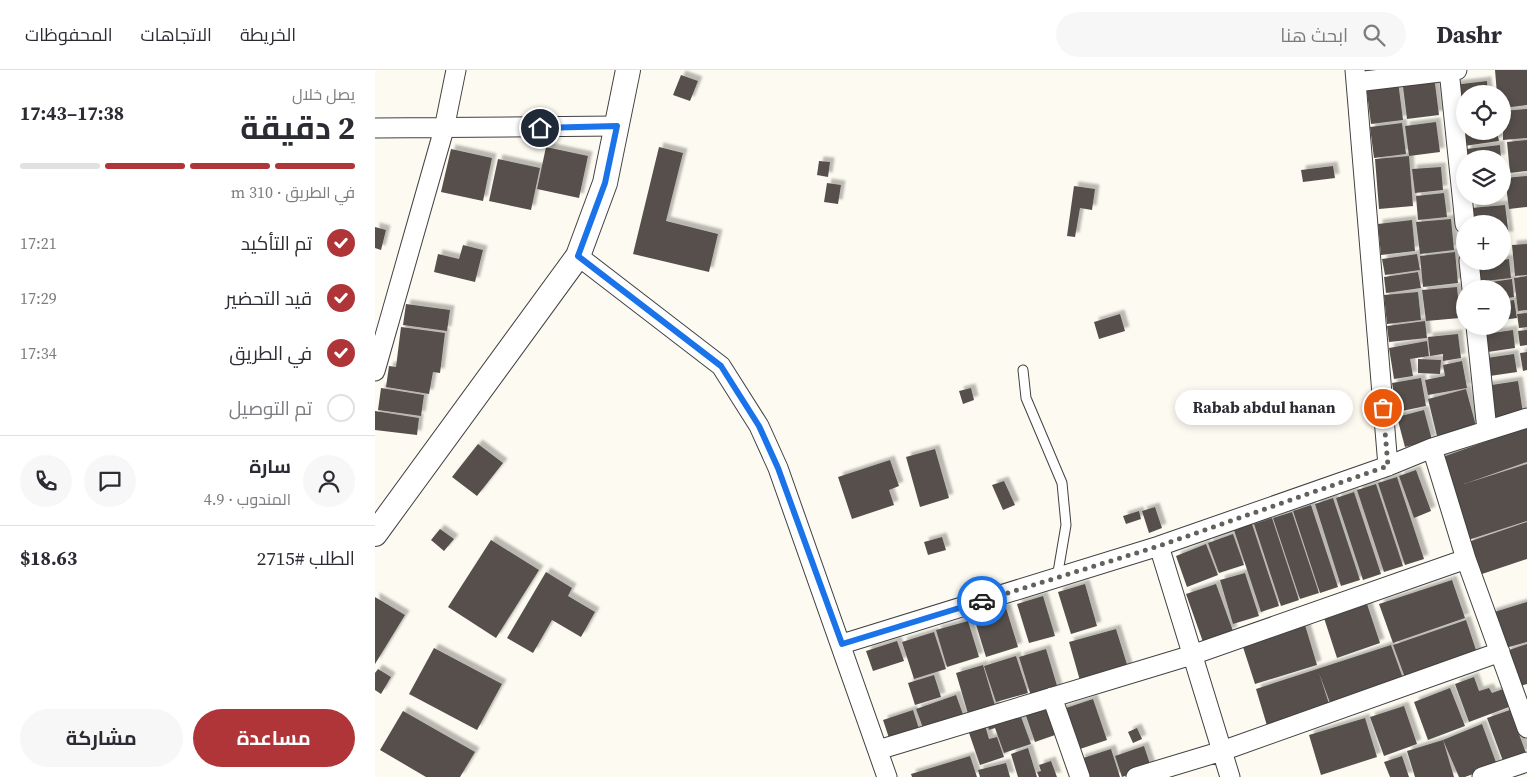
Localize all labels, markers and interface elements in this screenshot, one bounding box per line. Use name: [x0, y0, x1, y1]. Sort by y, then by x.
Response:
search box: [1056, 12, 1406, 57]
text: Dashr: [1436, 18, 1502, 51]
icon: search: [1360, 21, 1388, 49]
text: المحفوظات: [25, 22, 113, 47]
text: الاتجاهات: [141, 22, 212, 47]
text: الخريطة: [240, 22, 296, 47]
text: ابحث هنا: [1280, 22, 1348, 48]
text: يصل خلال: [292, 83, 355, 105]
map controls: [1456, 85, 1511, 335]
button: locate: [1456, 85, 1511, 140]
text: 17:38–17:43: [20, 100, 124, 126]
text: 2 دقيقة: [240, 106, 355, 150]
pin: [519, 107, 561, 149]
icon: home: [526, 114, 554, 142]
button: layers: [1456, 150, 1511, 205]
text: في الطريق · 310 m: [231, 181, 355, 203]
button: +: [1456, 215, 1511, 270]
icon: check: [327, 229, 355, 257]
text: تم التأكيد: [241, 230, 312, 256]
text: 17:21: [20, 232, 57, 254]
button: −: [1456, 280, 1511, 335]
icon: check: [327, 284, 355, 312]
text: قيد التحضير: [225, 285, 312, 311]
text: 17:29: [20, 287, 57, 309]
icon: check: [327, 339, 355, 367]
text: في الطريق: [229, 340, 312, 366]
text: 17:34: [20, 342, 57, 364]
pin: [1362, 387, 1404, 429]
callout: Rabab abdul hanan: [1175, 390, 1353, 426]
icon: bag: [1369, 394, 1397, 422]
text: تم التوصيل: [229, 395, 312, 421]
text: Rabab abdul hanan: [1192, 396, 1336, 418]
text: سارة: [249, 453, 291, 479]
button: phone: [20, 455, 72, 507]
button: chat: [84, 455, 136, 507]
button: person: [303, 455, 355, 507]
text: المندوب · 4.9: [204, 488, 291, 510]
text: $18.63: [20, 545, 77, 571]
text: الطلب #2715: [257, 545, 355, 571]
courier: [957, 576, 1007, 626]
icon: car: [968, 587, 996, 615]
button: مشاركة: [20, 709, 183, 767]
button: مساعدة: [193, 709, 355, 767]

